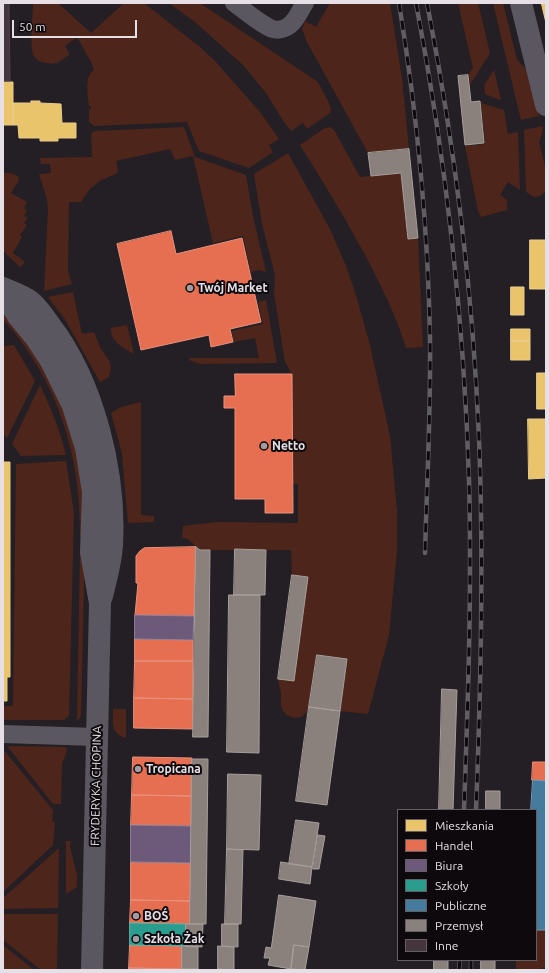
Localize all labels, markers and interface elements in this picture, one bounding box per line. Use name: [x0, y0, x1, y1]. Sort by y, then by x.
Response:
scale bar: [14, 12, 139, 38]
text: 50 m: [19, 20, 46, 33]
place label: Twój Market: [198, 281, 268, 295]
marker: Twój Market: [185, 283, 195, 293]
place label: Netto: [272, 439, 305, 453]
marker: Netto: [259, 441, 269, 451]
street label: FRYDERYKA CHOPINA: [88, 726, 104, 846]
place label: Tropicana: [146, 762, 201, 776]
marker: Tropicana: [133, 764, 143, 774]
legend: [397, 809, 537, 961]
text: Mieszkania: [435, 819, 494, 832]
text: Handel: [435, 839, 473, 852]
text: Biura: [435, 859, 463, 872]
text: Szkoły: [435, 879, 469, 892]
text: Publiczne: [435, 899, 487, 912]
place label: BOŚ: [144, 909, 168, 923]
marker: BOŚ: [131, 911, 141, 921]
text: Przemysł: [435, 919, 483, 932]
place label: Szkoła Żak: [144, 932, 204, 946]
marker: Szkoła Żak: [131, 934, 141, 944]
text: Inne: [435, 939, 458, 952]

